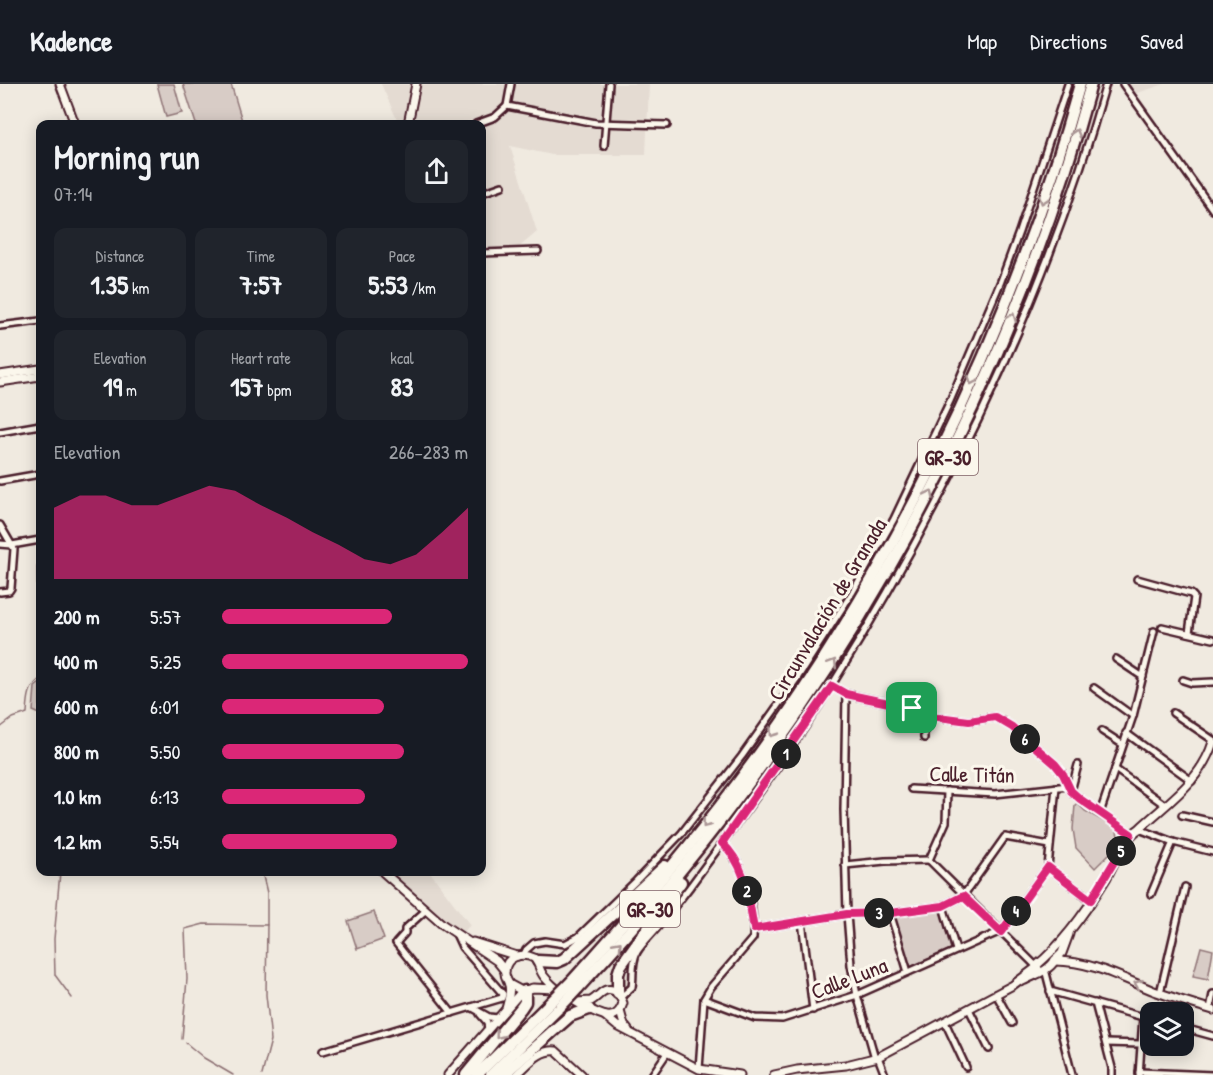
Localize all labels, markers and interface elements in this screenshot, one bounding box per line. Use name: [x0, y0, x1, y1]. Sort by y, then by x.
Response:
text: Kadence: [30, 22, 112, 60]
text: Map: [967, 27, 997, 56]
text: Directions: [1030, 27, 1107, 56]
text: Saved: [1140, 27, 1183, 56]
one-way arrow: [1069, 128, 1081, 139]
text: Morning run: [54, 135, 200, 179]
button: share: [405, 140, 468, 203]
text: 07:14: [54, 180, 92, 207]
one-way arrow: [1038, 194, 1051, 205]
text: Distance: [96, 245, 144, 267]
text: Time: [247, 245, 275, 267]
text: Pace: [389, 245, 415, 267]
text: 1.35: [91, 267, 128, 302]
text: 7:57: [240, 267, 282, 302]
text: 5:53: [368, 267, 408, 302]
text: km: [128, 277, 149, 299]
text: /km: [408, 277, 436, 299]
one-way arrow: [1005, 312, 1017, 323]
text: Elevation: [93, 347, 147, 369]
text: Heart rate: [231, 347, 291, 369]
text: kcal: [390, 347, 414, 369]
text: 19: [103, 369, 122, 404]
text: 157: [230, 369, 264, 404]
text: 83: [391, 369, 413, 404]
one-way arrow: [967, 375, 979, 386]
text: m: [122, 379, 137, 401]
text: bpm: [264, 379, 292, 401]
text: Elevation: [54, 438, 120, 465]
text: 266–283 m: [389, 438, 468, 465]
road number: GR-30: [918, 439, 978, 475]
one-way arrow: [923, 489, 935, 500]
street label: Circunvalación de Granada: [761, 512, 894, 706]
text: 200 m: [54, 603, 99, 630]
text: 5:57: [150, 603, 181, 630]
text: 400 m: [54, 648, 98, 675]
text: 5:25: [150, 648, 181, 675]
one-way arrow: [826, 658, 837, 669]
pin: [886, 682, 937, 733]
icon: arrive: [895, 691, 928, 724]
text: 600 m: [54, 693, 98, 720]
text: 6:01: [150, 693, 179, 720]
pin: 6: [1010, 724, 1040, 754]
one-way arrow: [769, 727, 780, 738]
text: 6: [1022, 728, 1028, 750]
text: 800 m: [54, 738, 99, 765]
text: 5:50: [150, 738, 181, 765]
pin: 1: [771, 739, 801, 769]
text: 1: [783, 743, 789, 765]
street label: Calle Titán: [929, 758, 1015, 790]
text: 1.0 km: [54, 783, 101, 810]
text: 6:13: [150, 783, 179, 810]
one-way arrow: [703, 817, 714, 828]
text: 1.2 km: [54, 828, 101, 855]
text: 5:54: [150, 828, 179, 855]
pin: 5: [1106, 836, 1136, 866]
text: 5: [1118, 840, 1124, 862]
pin: 2: [732, 876, 762, 906]
text: 2: [743, 880, 751, 902]
road number: GR-30: [620, 891, 680, 927]
pin: 4: [1001, 896, 1031, 926]
pin: 3: [864, 898, 894, 928]
text: 4: [1013, 900, 1019, 922]
text: 3: [875, 902, 883, 924]
one-way arrow: [611, 941, 622, 952]
street label: Calle Luna: [807, 950, 892, 1006]
one-way arrow: [1133, 979, 1144, 991]
map controls: [1140, 1002, 1194, 1056]
button: layers: [1140, 1002, 1194, 1056]
one-way arrow: [496, 1028, 507, 1039]

